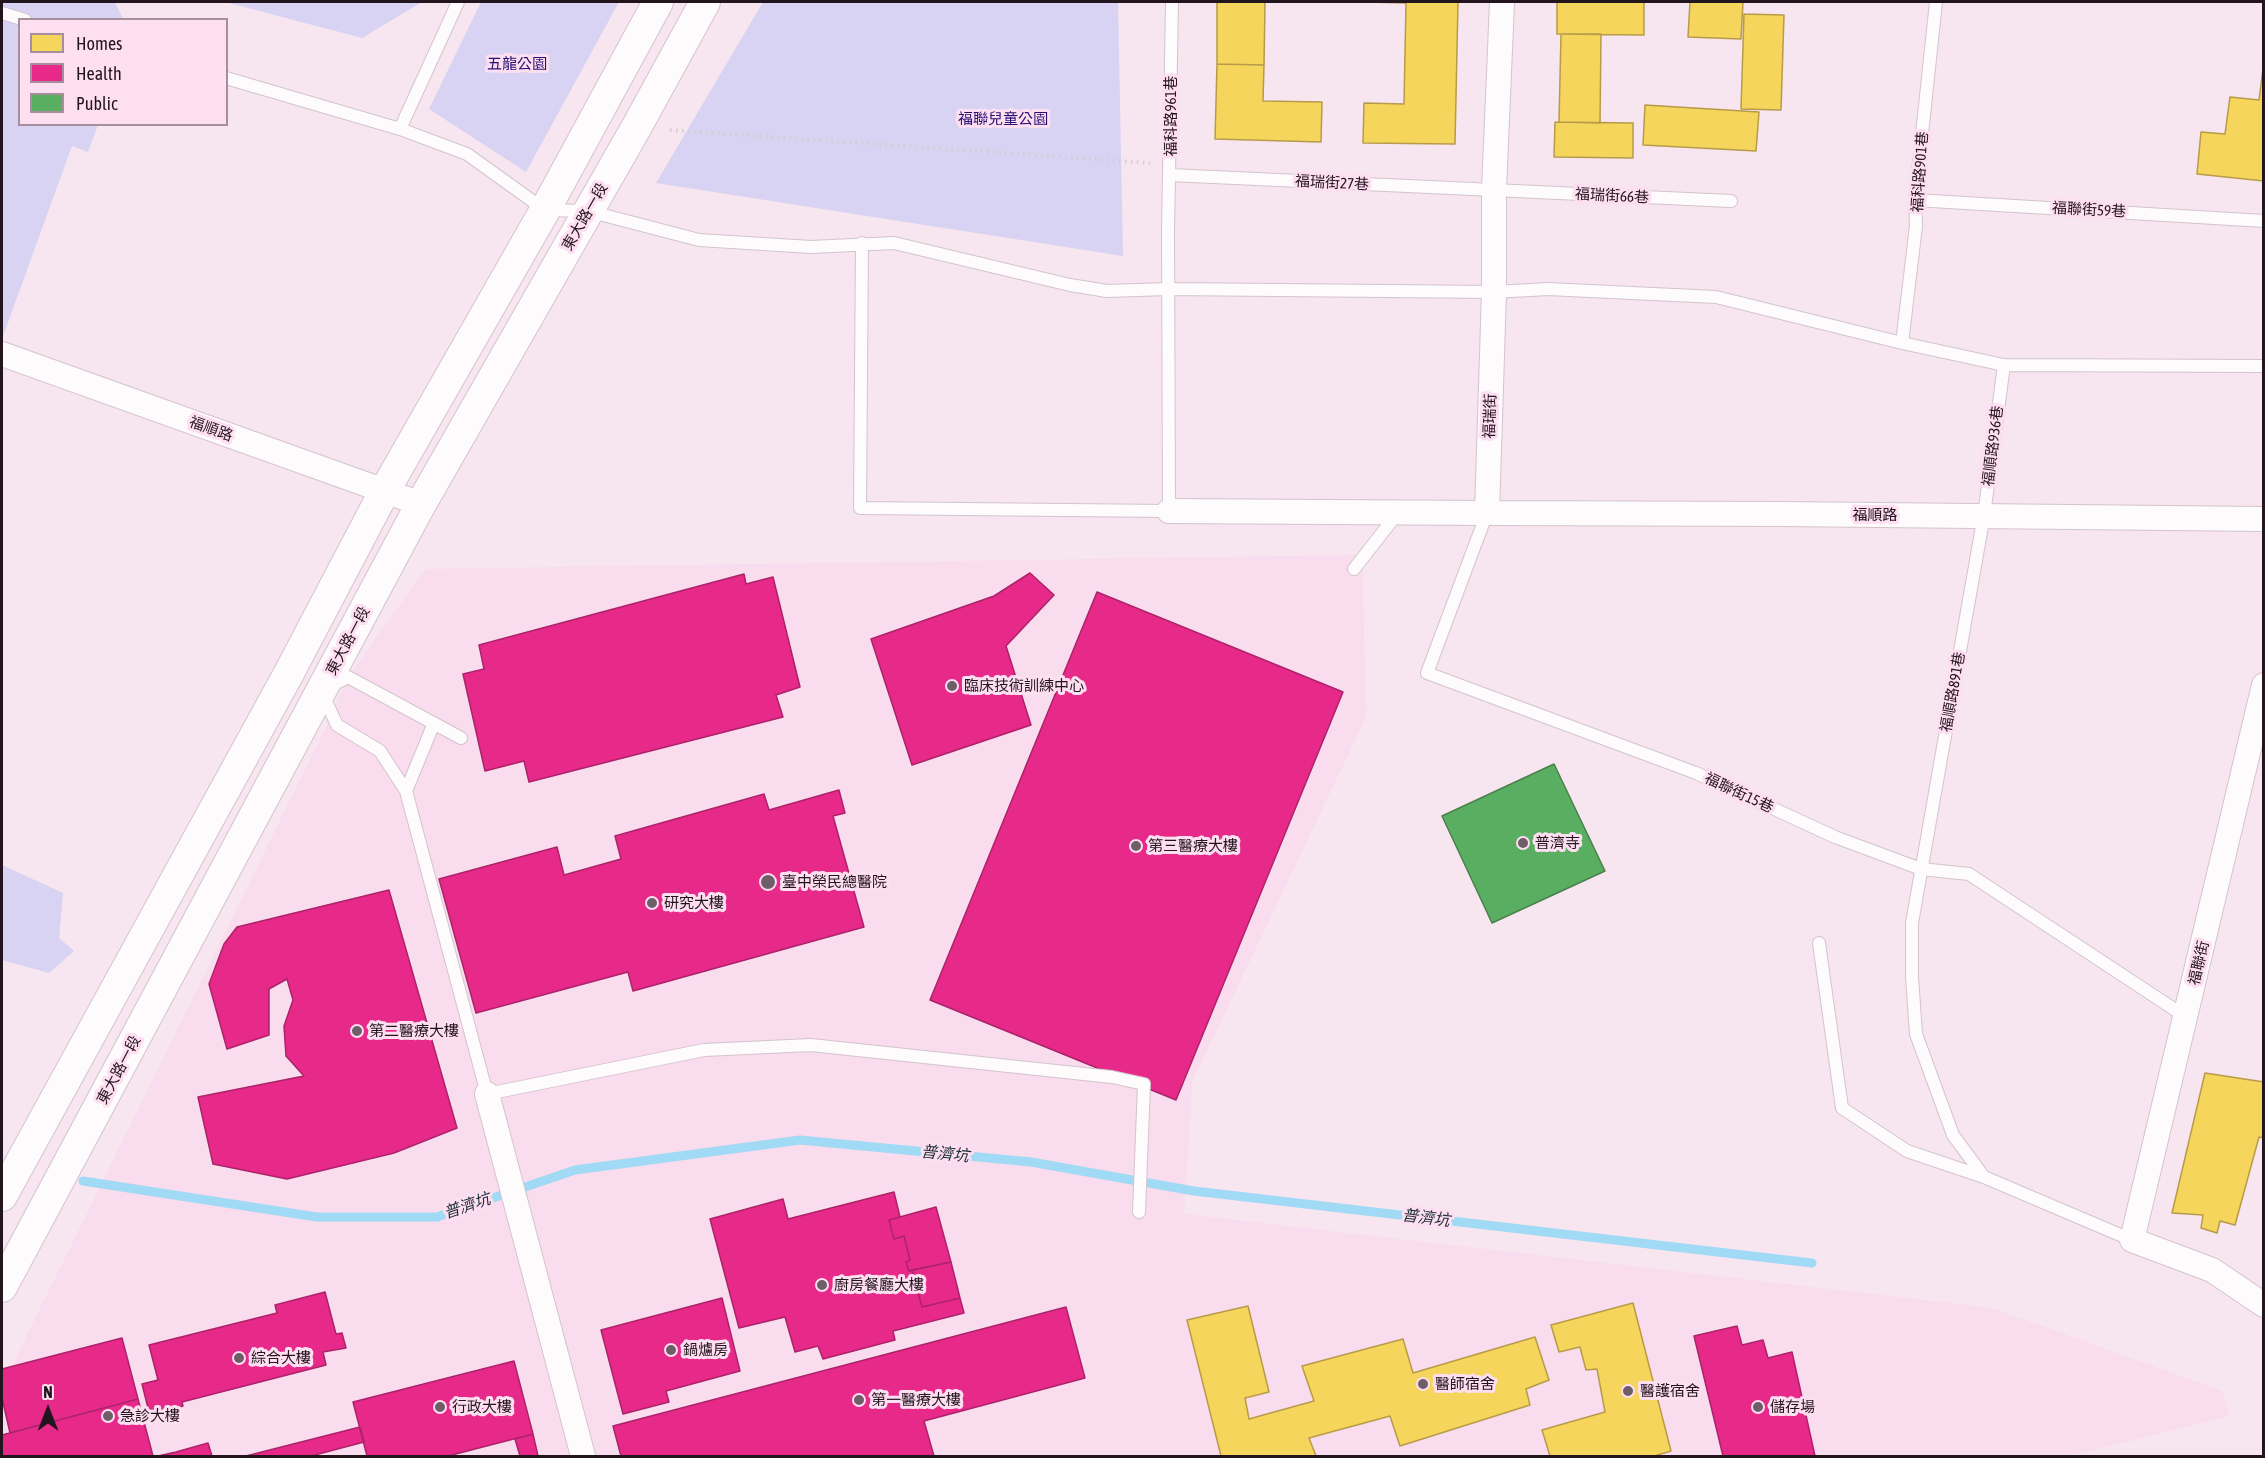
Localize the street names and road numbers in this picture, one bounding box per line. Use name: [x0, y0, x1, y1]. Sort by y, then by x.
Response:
street label: 福科路961巷: [1162, 75, 1180, 157]
street label: 福科路901巷: [1908, 131, 1932, 213]
street label: 福瑞街27巷: [1295, 172, 1369, 194]
street label: 東大路一段: [558, 180, 612, 254]
street label: 福瑞街66巷: [1575, 185, 1649, 207]
street label: 福聯街59巷: [2052, 199, 2126, 221]
street label: 福瑞街: [1480, 393, 1500, 439]
street label: 福順路936巷: [1979, 405, 2007, 487]
street label: 福順路: [187, 413, 235, 445]
street label: 福順路: [1853, 506, 1897, 524]
street label: 東大路一段: [322, 604, 374, 678]
street label: 福順路891巷: [1937, 650, 1969, 734]
street label: 福聯街15巷: [1702, 769, 1776, 817]
street label: 福聯街: [2185, 939, 2213, 987]
street label: 東大路一段: [93, 1033, 145, 1107]

